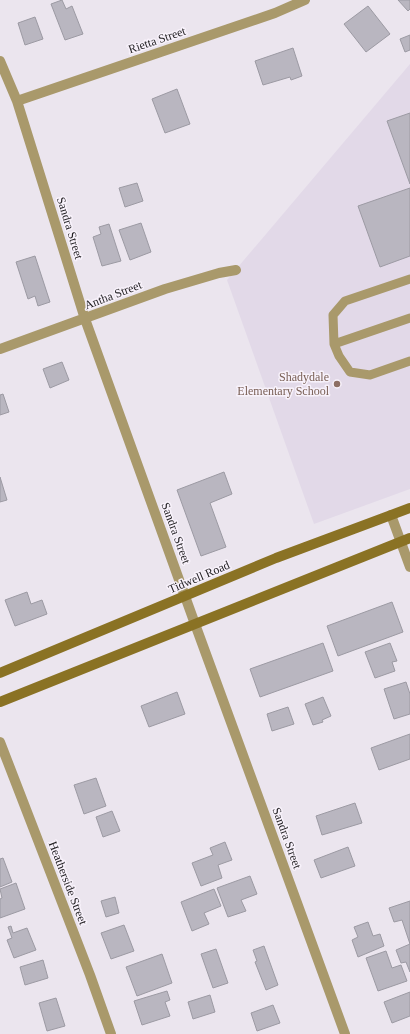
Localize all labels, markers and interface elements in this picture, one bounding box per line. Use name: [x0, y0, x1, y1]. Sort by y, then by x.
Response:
street label: Rietta Street: [127, 23, 188, 56]
street label: Sandra Street: [54, 195, 86, 261]
street label: Antha Street: [82, 277, 144, 312]
place label: Shadydale Elementary School: [237, 370, 330, 398]
marker: Shadydale Elementary School: [332, 379, 342, 389]
street label: Sandra Street: [158, 500, 194, 566]
street label: Tidwell Road: [166, 558, 232, 596]
street label: Sandra Street: [269, 805, 305, 871]
street label: Heatherside Street: [46, 839, 91, 927]

